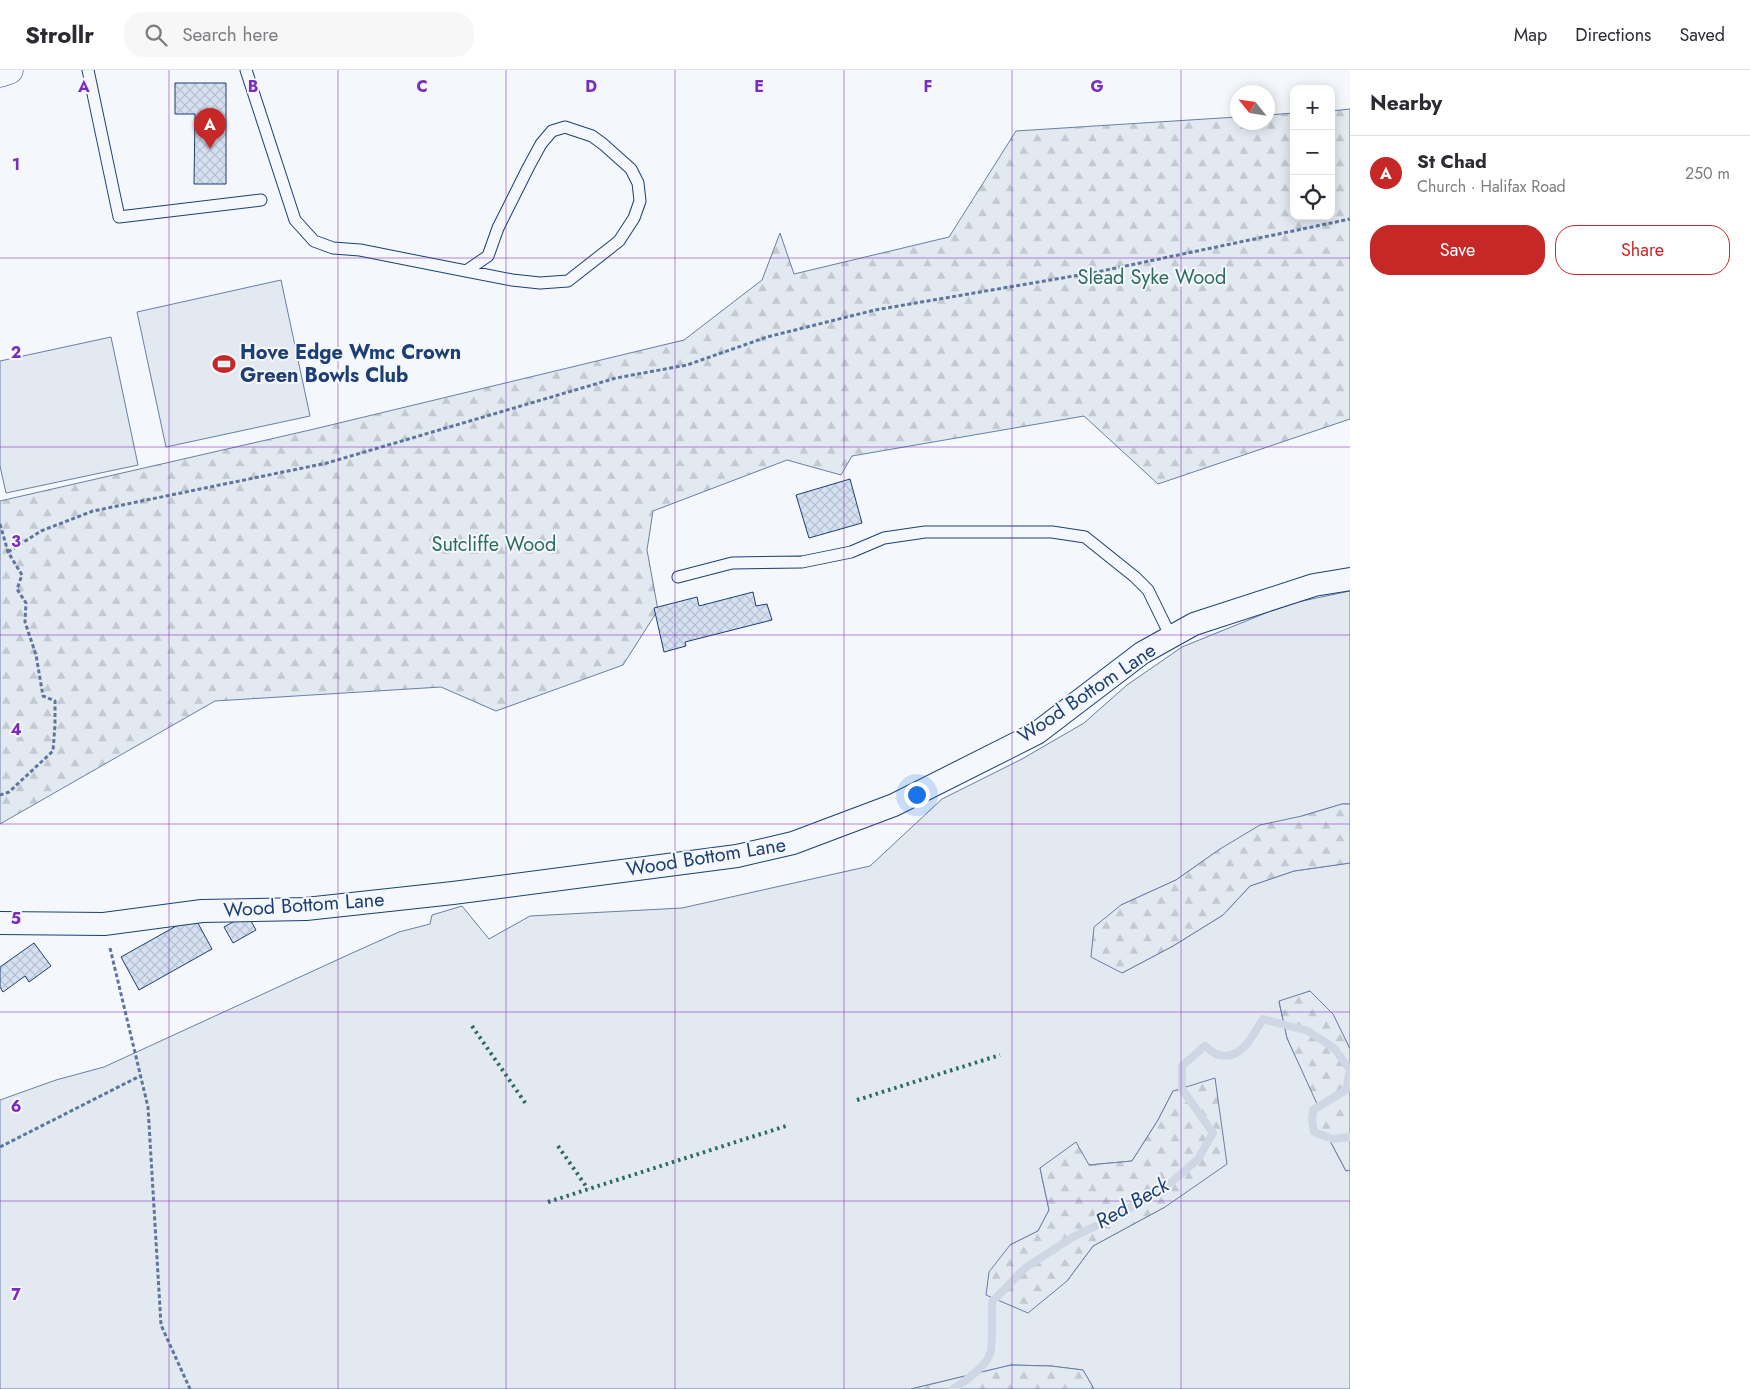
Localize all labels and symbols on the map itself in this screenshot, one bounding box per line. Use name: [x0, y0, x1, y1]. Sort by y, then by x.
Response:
text: A: [77, 75, 90, 98]
text: B: [248, 75, 258, 98]
text: C: [416, 75, 428, 98]
text: D: [585, 75, 597, 98]
text: E: [754, 75, 764, 98]
text: F: [924, 75, 932, 98]
text: G: [1090, 75, 1104, 98]
north arrow: [1230, 85, 1275, 130]
pin: A: [194, 108, 226, 149]
text: 1: [12, 153, 20, 176]
park label: Slead Syke Wood: [1078, 263, 1226, 292]
place label: Hove Edge Wmc Crown Green Bowls Club: [240, 338, 461, 390]
text: 2: [11, 341, 21, 364]
sports icon: Hove Edge Wmc Crown Green Bowls Club: [211, 351, 237, 377]
text: 3: [11, 530, 21, 553]
park label: Sutcliffe Wood: [432, 530, 556, 559]
street label: Wood Bottom Lane: [1012, 636, 1162, 750]
text: 4: [10, 718, 22, 741]
your location: [904, 782, 930, 808]
street label: Wood Bottom Lane: [624, 830, 788, 884]
street label: Wood Bottom Lane: [223, 885, 385, 925]
text: 5: [11, 907, 21, 930]
text: 6: [11, 1095, 21, 1118]
water label: Red Beck: [1090, 1169, 1175, 1236]
text: 7: [11, 1283, 21, 1306]

